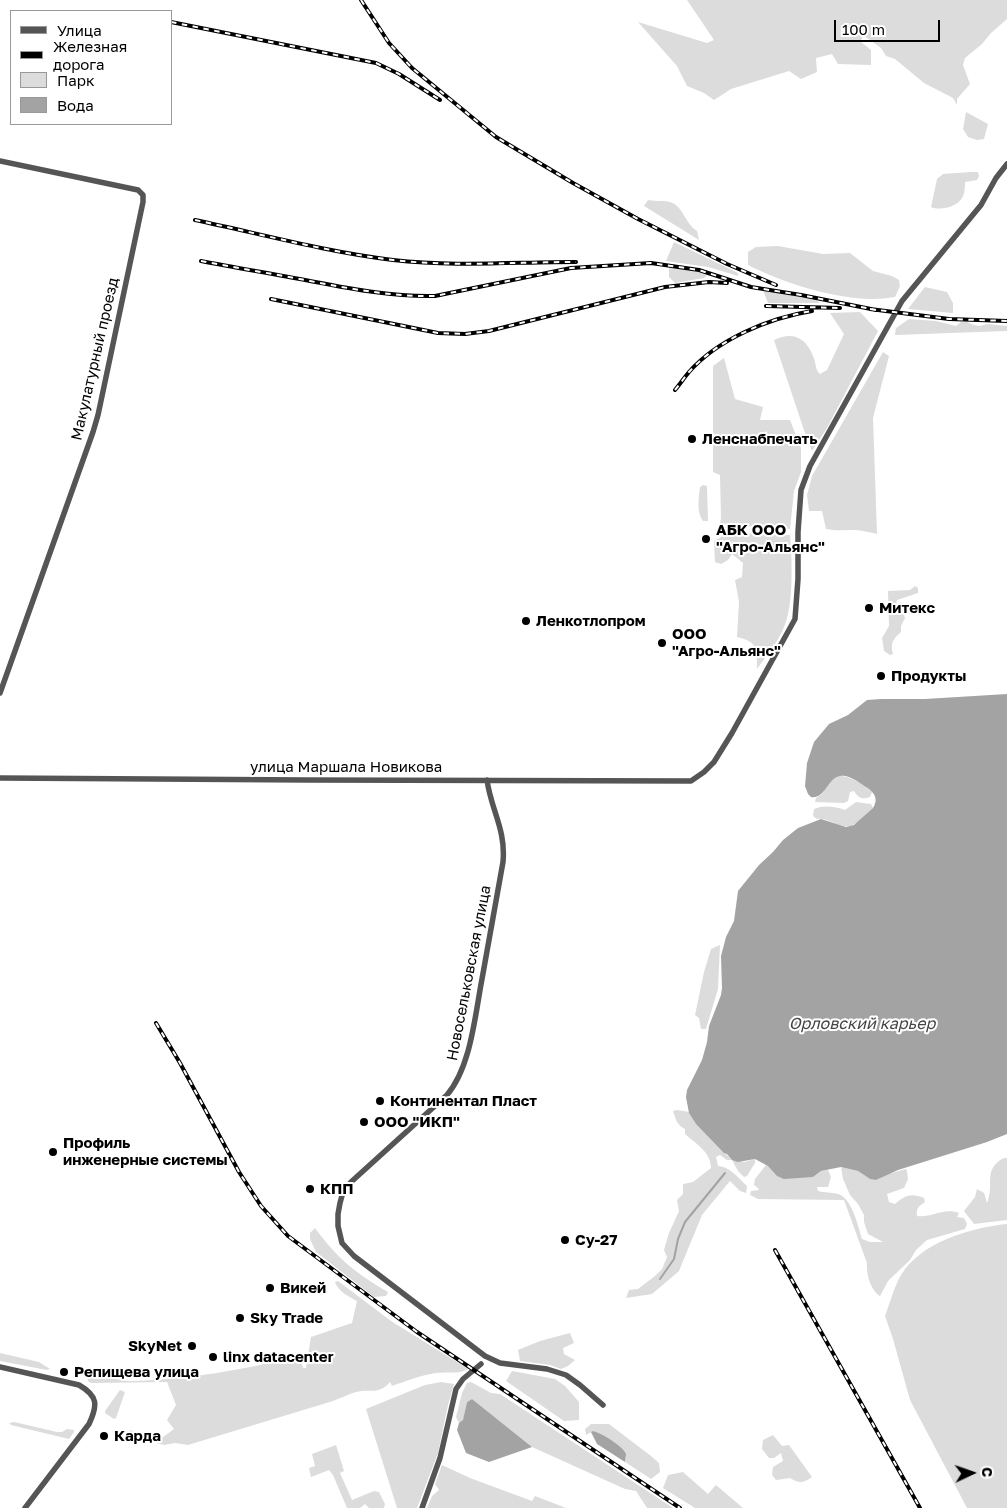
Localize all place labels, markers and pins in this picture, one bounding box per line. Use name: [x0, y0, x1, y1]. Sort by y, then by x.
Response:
place label: Ленснабпечать: [702, 430, 818, 448]
marker: Ленснабпечать: [686, 433, 698, 445]
place label: АБК ООО "Агро-Альянс": [716, 521, 825, 556]
marker: АБК ООО "Агро-Альянс": [700, 533, 712, 545]
place label: Митекс: [879, 599, 935, 617]
marker: Митекс: [863, 602, 875, 614]
place label: Ленкотлопром: [536, 612, 645, 630]
marker: Ленкотлопром: [520, 615, 532, 627]
place label: ООО "Агро-Альянс": [672, 625, 781, 660]
marker: ООО "Агро-Альянс": [656, 637, 668, 649]
place label: Продукты: [891, 667, 966, 685]
marker: Продукты: [875, 670, 887, 682]
place label: Континентал Пласт: [390, 1092, 537, 1110]
marker: Континентал Пласт: [374, 1095, 386, 1107]
place label: ООО "ИКП": [374, 1113, 460, 1131]
marker: ООО "ИКП": [358, 1116, 370, 1128]
place label: Профиль инженерные системы: [63, 1134, 228, 1169]
marker: Профиль инженерные системы: [47, 1146, 59, 1158]
place label: КПП: [320, 1180, 354, 1198]
marker: КПП: [304, 1183, 316, 1195]
place label: Су-27: [575, 1231, 617, 1249]
marker: Су-27: [559, 1234, 571, 1246]
place label: Викей: [280, 1279, 326, 1297]
marker: Викей: [264, 1282, 276, 1294]
place label: Sky Trade: [250, 1309, 323, 1327]
marker: Sky Trade: [234, 1312, 246, 1324]
place label: SkyNet: [128, 1337, 182, 1355]
marker: SkyNet: [186, 1340, 198, 1352]
place label: linx datacenter: [223, 1348, 334, 1366]
marker: linx datacenter: [207, 1351, 219, 1363]
place label: Репищева улица: [74, 1363, 199, 1381]
marker: Репищева улица: [58, 1366, 70, 1378]
place label: Карда: [114, 1427, 161, 1445]
marker: Карда: [98, 1430, 110, 1442]

